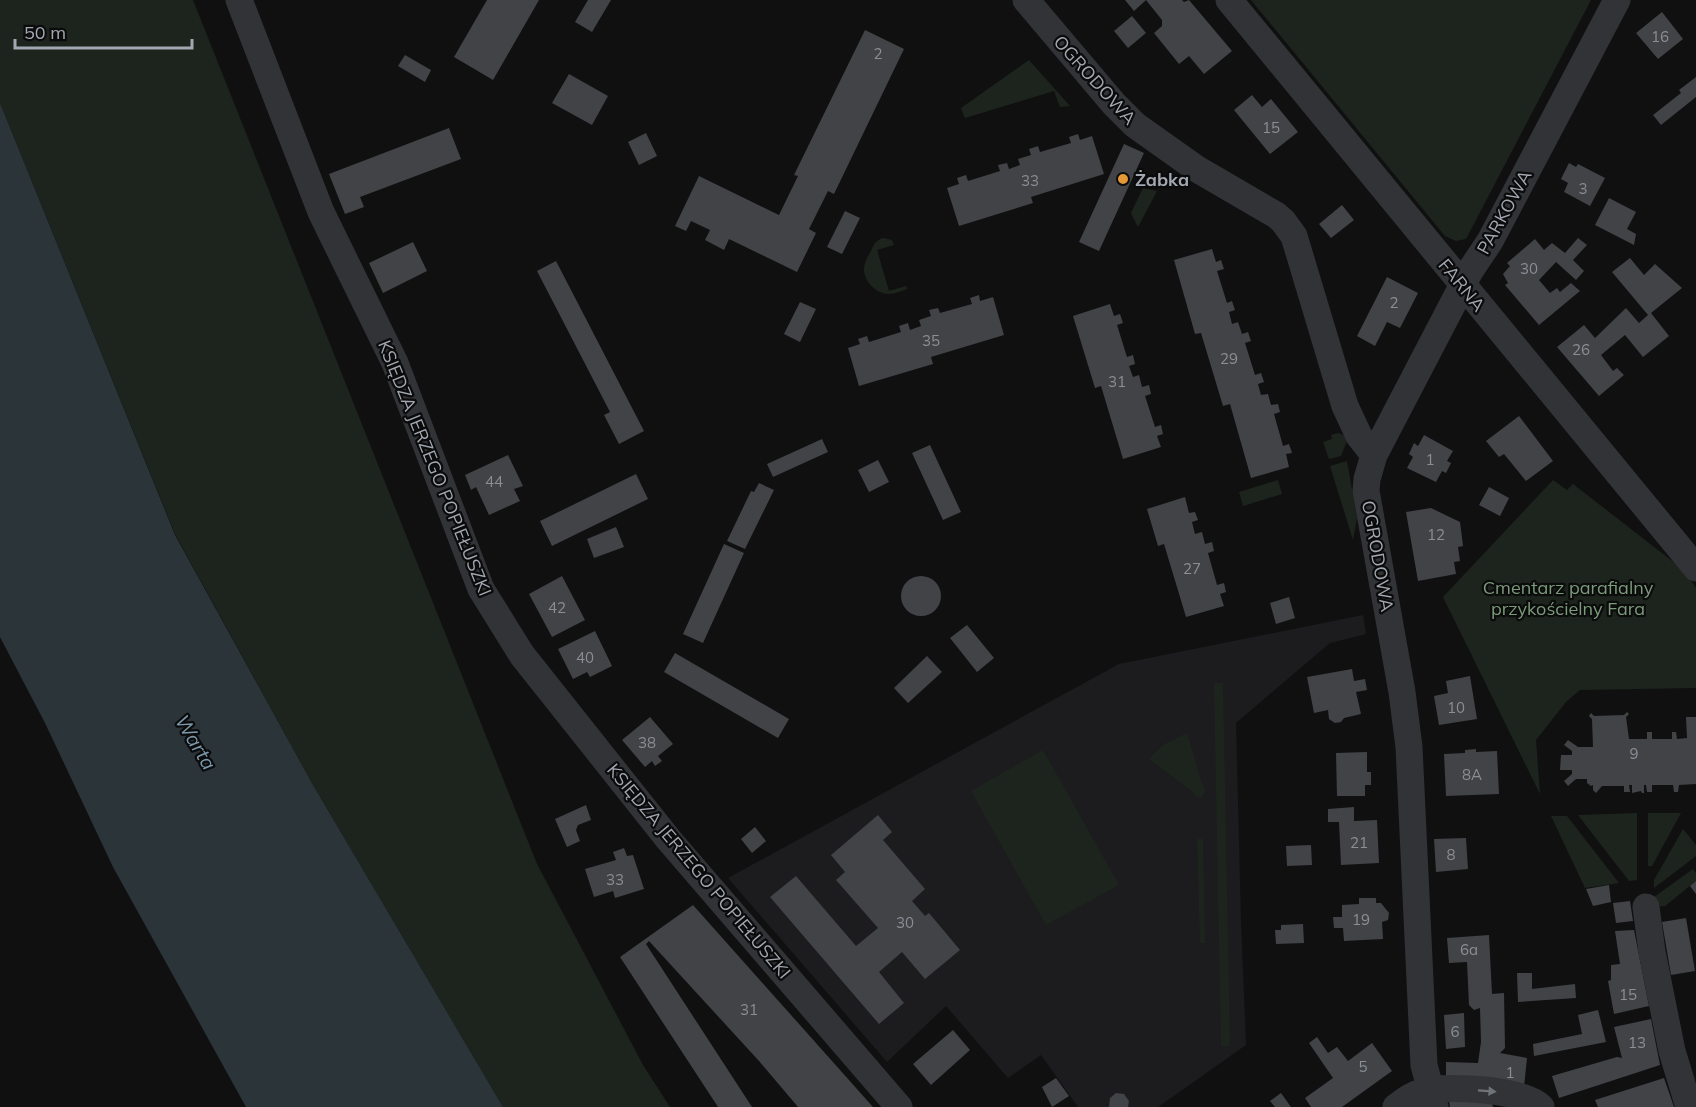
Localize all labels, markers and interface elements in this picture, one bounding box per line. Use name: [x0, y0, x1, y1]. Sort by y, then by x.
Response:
scale bar: [15, 12, 192, 50]
text: 50 m: [24, 21, 66, 44]
house number: 16: [1651, 27, 1669, 46]
street label: OGRODOWA: [1049, 30, 1141, 130]
house number: 2: [873, 44, 883, 63]
house number: 15: [1262, 118, 1280, 137]
street label: PARKOWA: [1471, 166, 1537, 258]
place label: Żabka: [1135, 168, 1189, 191]
house number: 33: [1021, 171, 1039, 190]
marker: Żabka: [1116, 172, 1130, 186]
house number: 3: [1578, 179, 1588, 198]
street label: FARNA: [1434, 254, 1490, 316]
house number: 30: [1520, 259, 1538, 278]
house number: 2: [1389, 293, 1399, 312]
house number: 35: [922, 331, 940, 350]
street label: KSIĘDZA JERZEGO POPIEŁUSZKI: [373, 337, 497, 599]
house number: 26: [1572, 340, 1590, 359]
house number: 29: [1220, 349, 1238, 368]
house number: 31: [1108, 372, 1126, 391]
house number: 1: [1425, 450, 1435, 469]
house number: 44: [485, 472, 503, 491]
street label: OGRODOWA: [1357, 499, 1399, 613]
house number: 12: [1427, 525, 1445, 544]
house number: 27: [1183, 559, 1201, 578]
park label: Cmentarz parafialny przykościelny Fara: [1483, 576, 1654, 620]
house number: 42: [548, 598, 566, 617]
house number: 40: [576, 648, 594, 667]
house number: 10: [1447, 698, 1465, 717]
water label: Warta: [170, 710, 222, 774]
house number: 38: [638, 733, 656, 752]
house number: 9: [1629, 744, 1639, 763]
street label: KSIĘDZA JERZEGO POPIEŁUSZKI: [602, 759, 796, 983]
house number: 8A: [1462, 765, 1482, 784]
house number: 21: [1350, 833, 1368, 852]
house number: 8: [1446, 845, 1456, 864]
house number: 33: [606, 870, 624, 889]
house number: 19: [1352, 910, 1370, 929]
house number: 30: [896, 913, 914, 932]
house number: 6a: [1460, 940, 1478, 959]
house number: 15: [1619, 985, 1637, 1004]
house number: 31: [740, 1000, 758, 1019]
house number: 6: [1450, 1022, 1460, 1041]
house number: 13: [1628, 1033, 1646, 1052]
house number: 5: [1358, 1057, 1368, 1076]
house number: 1: [1505, 1063, 1515, 1082]
one-way arrow: [1478, 1086, 1497, 1096]

